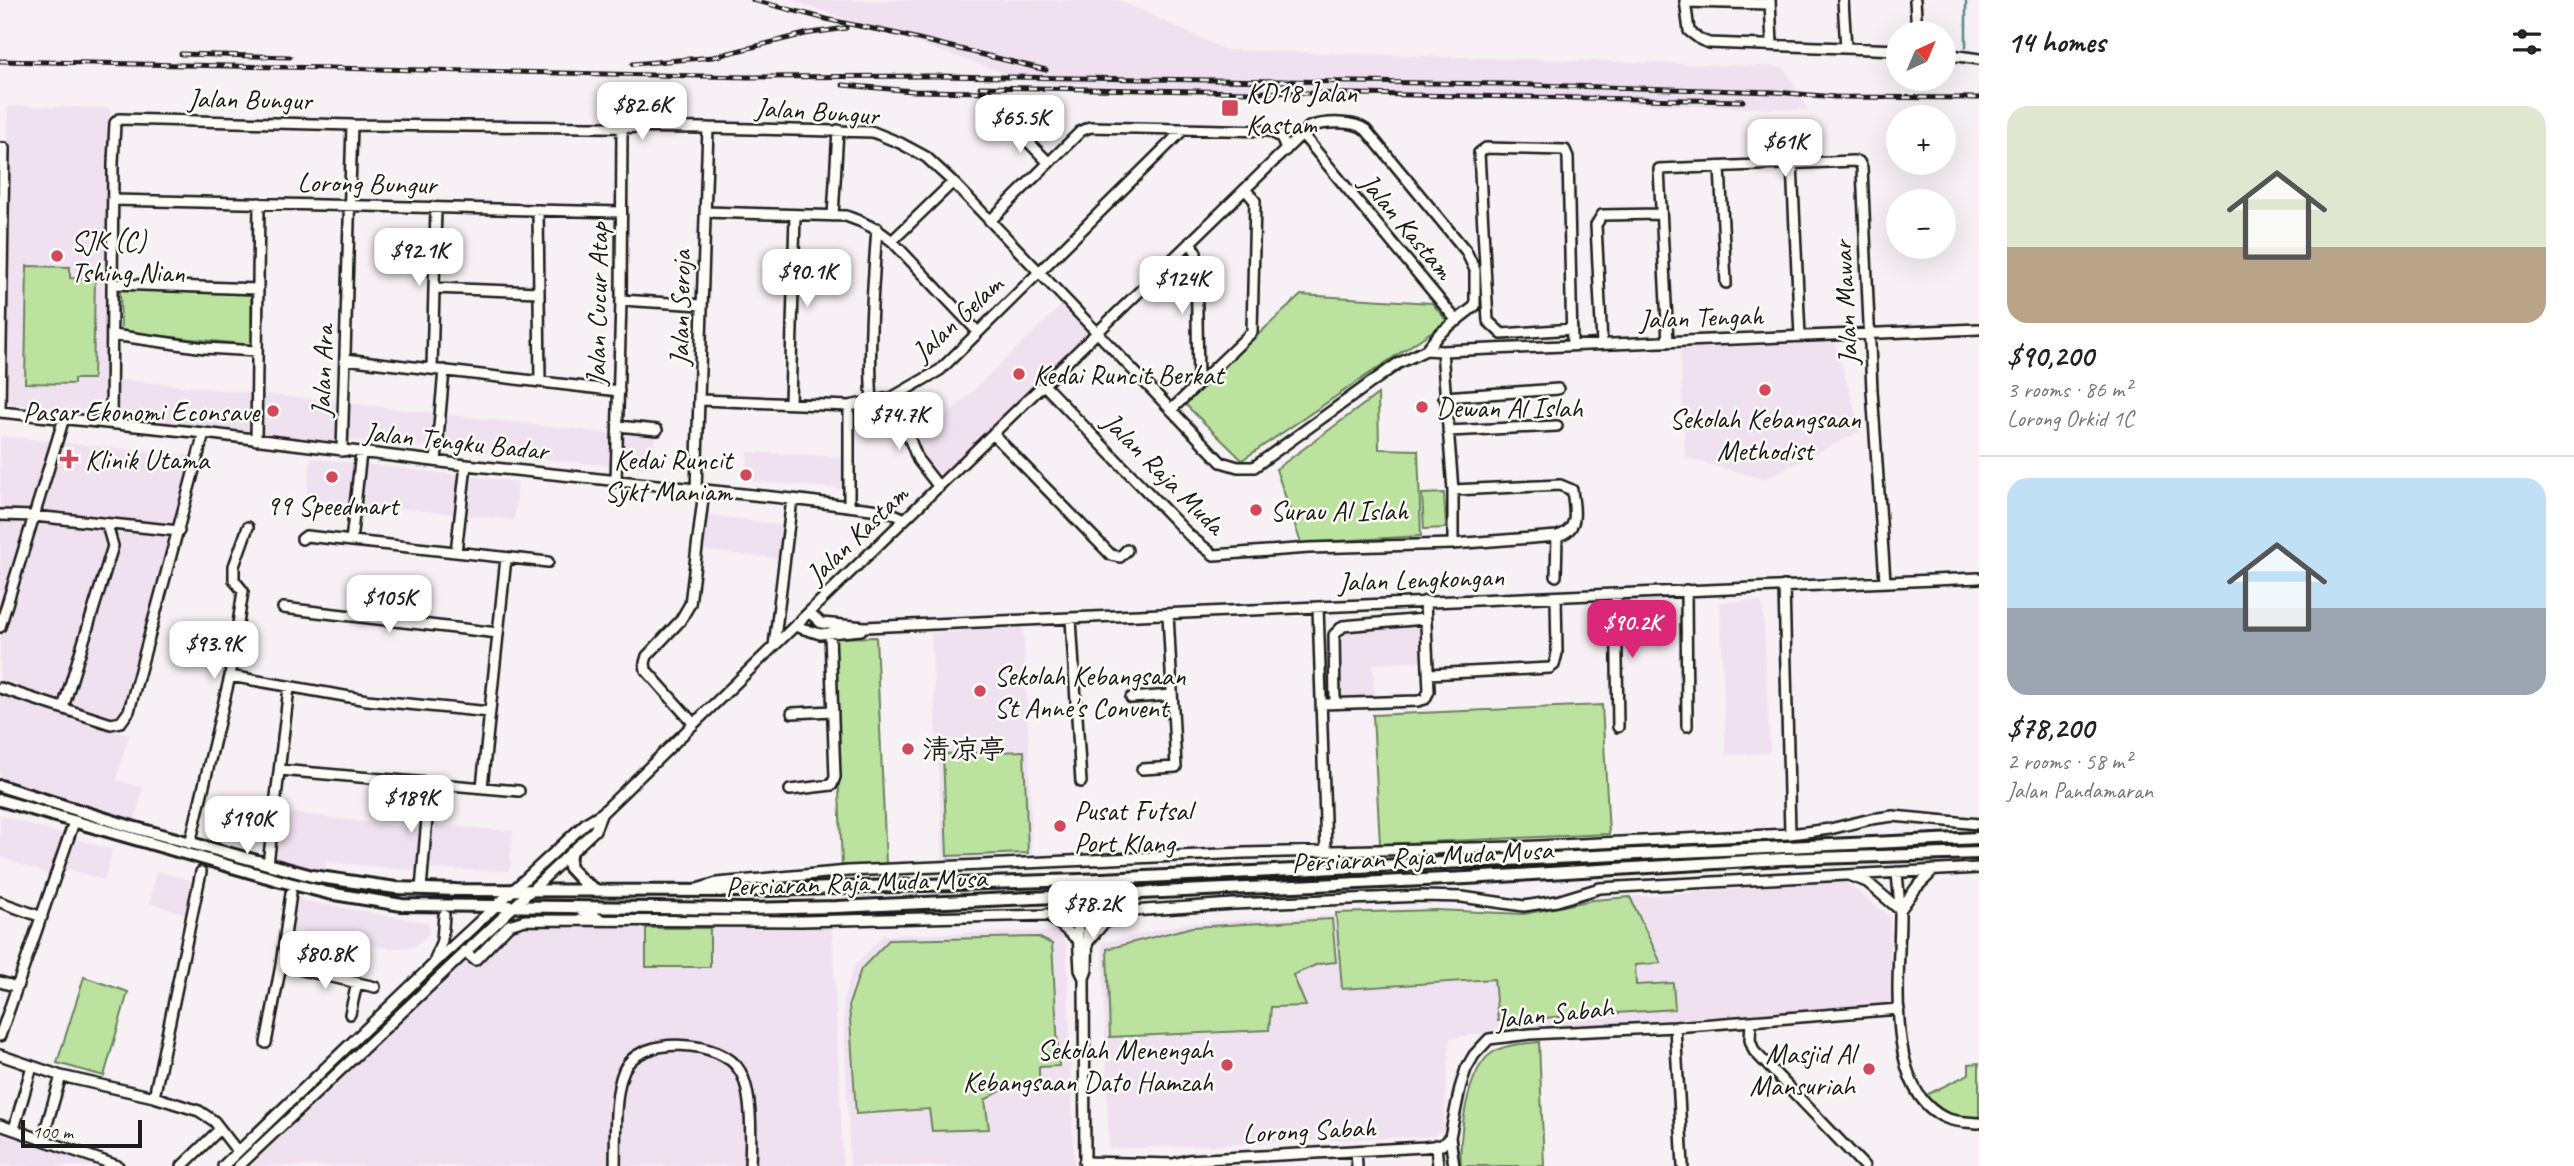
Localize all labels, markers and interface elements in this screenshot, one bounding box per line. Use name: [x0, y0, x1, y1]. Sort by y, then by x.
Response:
north arrow: [1886, 21, 1956, 91]
map controls: [1886, 21, 1956, 259]
text: 14 homes: [2007, 23, 2105, 61]
icon: filters: [2508, 23, 2546, 61]
place label: KD18 Jalan Kastam: [1246, 75, 1358, 142]
street label: Jalan Bungur: [186, 80, 314, 118]
pin: $82.6K: [585, 82, 699, 142]
street label: Jalan Bungur: [752, 89, 882, 133]
text: $82.6K: [613, 90, 671, 119]
pin: $65.5K: [963, 96, 1077, 155]
marker: KD18 Jalan Kastam: [1220, 98, 1240, 118]
text: $65.5K: [991, 103, 1049, 132]
button: +: [1886, 105, 1956, 175]
pin: $61K: [1744, 120, 1826, 179]
text: $61K: [1763, 127, 1807, 156]
icon: home: [2214, 152, 2340, 278]
street label: Lorong Bungur: [297, 164, 439, 202]
street label: Jalan Kastam: [1351, 164, 1463, 288]
button: −: [1886, 189, 1956, 259]
street label: Jalan Cucur Atap: [578, 220, 616, 388]
place label: SJK (C) Tshing Nian: [71, 223, 185, 290]
pin: $92.1K: [362, 229, 476, 288]
text: $92.1K: [390, 236, 448, 265]
street label: Jalan Mawar: [1824, 237, 1866, 368]
marker: SJK (C) Tshing Nian: [49, 248, 65, 264]
street label: Jalan Seroja: [661, 248, 699, 368]
pin: $90.1K: [750, 250, 864, 309]
pin: $124K: [1133, 256, 1231, 316]
text: $90.1K: [778, 257, 836, 286]
text: $124K: [1155, 264, 1209, 293]
street label: Jalan Gelam: [903, 266, 1011, 370]
street label: Jalan Tengah: [1636, 297, 1765, 337]
street label: Jalan Ara: [303, 322, 341, 419]
text: $90,200: [2007, 337, 2094, 375]
place label: Kedai Runcit Berkat: [1033, 357, 1226, 392]
marker: Kedai Runcit Berkat: [1011, 366, 1027, 382]
text: 3 rooms · 86 m²: [2007, 375, 2131, 404]
marker: Sekolah Kebangsaan Methodist: [1757, 382, 1773, 398]
place label: Dewan Al Islah: [1436, 390, 1583, 425]
pin: $74.7K: [842, 392, 956, 452]
place label: Pasar Ekonomi Econsave: [23, 394, 261, 429]
marker: Dewan Al Islah: [1414, 399, 1430, 415]
text: $74.7K: [870, 400, 928, 429]
place label: Sekolah Kebangsaan Methodist: [1669, 401, 1861, 468]
marker: Pasar Ekonomi Econsave: [265, 403, 281, 419]
street label: Jalan Raja Muda: [1094, 403, 1234, 543]
text: Lorong Orkid 1C: [2007, 404, 2134, 433]
street label: Jalan Tengku Badar: [360, 414, 553, 468]
place label: Klinik Utama: [85, 442, 211, 477]
place label: Kedai Runcit Sykt Maniam: [604, 442, 735, 509]
marker: Klinik Utama: [59, 449, 79, 469]
marker: Kedai Runcit Sykt Maniam: [738, 467, 754, 483]
marker: 99 Speedmart: [324, 469, 340, 485]
street label: Jalan Kastam: [797, 475, 917, 593]
place label: 99 Speedmart: [266, 488, 401, 523]
place label: Surau Al Islah: [1270, 493, 1409, 528]
marker: Surau Al Islah: [1248, 502, 1264, 518]
icon: home: [2214, 524, 2340, 650]
street label: Jalan Lengkongan: [1335, 559, 1505, 599]
pin: $105K: [340, 576, 438, 635]
text: $105K: [363, 583, 415, 612]
pin: $90.2K: [1575, 600, 1689, 660]
text: $90.2K: [1603, 608, 1661, 637]
pin: $93.9K: [157, 622, 271, 681]
text: $93.9K: [185, 629, 243, 658]
place label: Sekolah Kebangsaan St Anne's Convent: [994, 658, 1186, 725]
marker: Sekolah Kebangsaan St Anne's Convent: [972, 683, 988, 699]
text: $78,200: [2007, 709, 2094, 747]
place label: 清凉亭: [922, 732, 1006, 767]
marker: 清凉亭: [900, 741, 916, 757]
text: 2 rooms · 58 m²: [2007, 747, 2131, 776]
pin: $189K: [362, 776, 460, 835]
text: Jalan Pandamaran: [2007, 776, 2153, 805]
text: $189K: [385, 783, 437, 812]
place label: Pusat Futsal Port Klang: [1074, 793, 1197, 860]
pin: $190K: [198, 796, 296, 856]
text: $190K: [221, 804, 273, 833]
marker: Pusat Futsal Port Klang: [1052, 818, 1068, 834]
street label: Persiaran Raja Muda Musa: [1291, 832, 1555, 880]
street label: Persiaran Raja Muda Musa: [725, 860, 989, 904]
pin: $78.2K: [1036, 881, 1150, 941]
text: $78.2K: [1064, 889, 1122, 918]
pin: $80.8K: [268, 932, 382, 991]
text: $80.8K: [296, 939, 354, 968]
street label: Jalan Sabah: [1491, 989, 1617, 1037]
place label: Sekolah Menengah Kebangsaan Dato Hamzah: [963, 1032, 1215, 1099]
place label: Masjid Al Mansuriah: [1750, 1036, 1860, 1103]
marker: Sekolah Menengah Kebangsaan Dato Hamzah: [1219, 1057, 1235, 1073]
marker: Masjid Al Mansuriah: [1861, 1061, 1877, 1077]
street label: Lorong Sabah: [1242, 1109, 1378, 1151]
scale bar: [21, 1117, 142, 1149]
text: 100 m: [32, 1120, 73, 1144]

